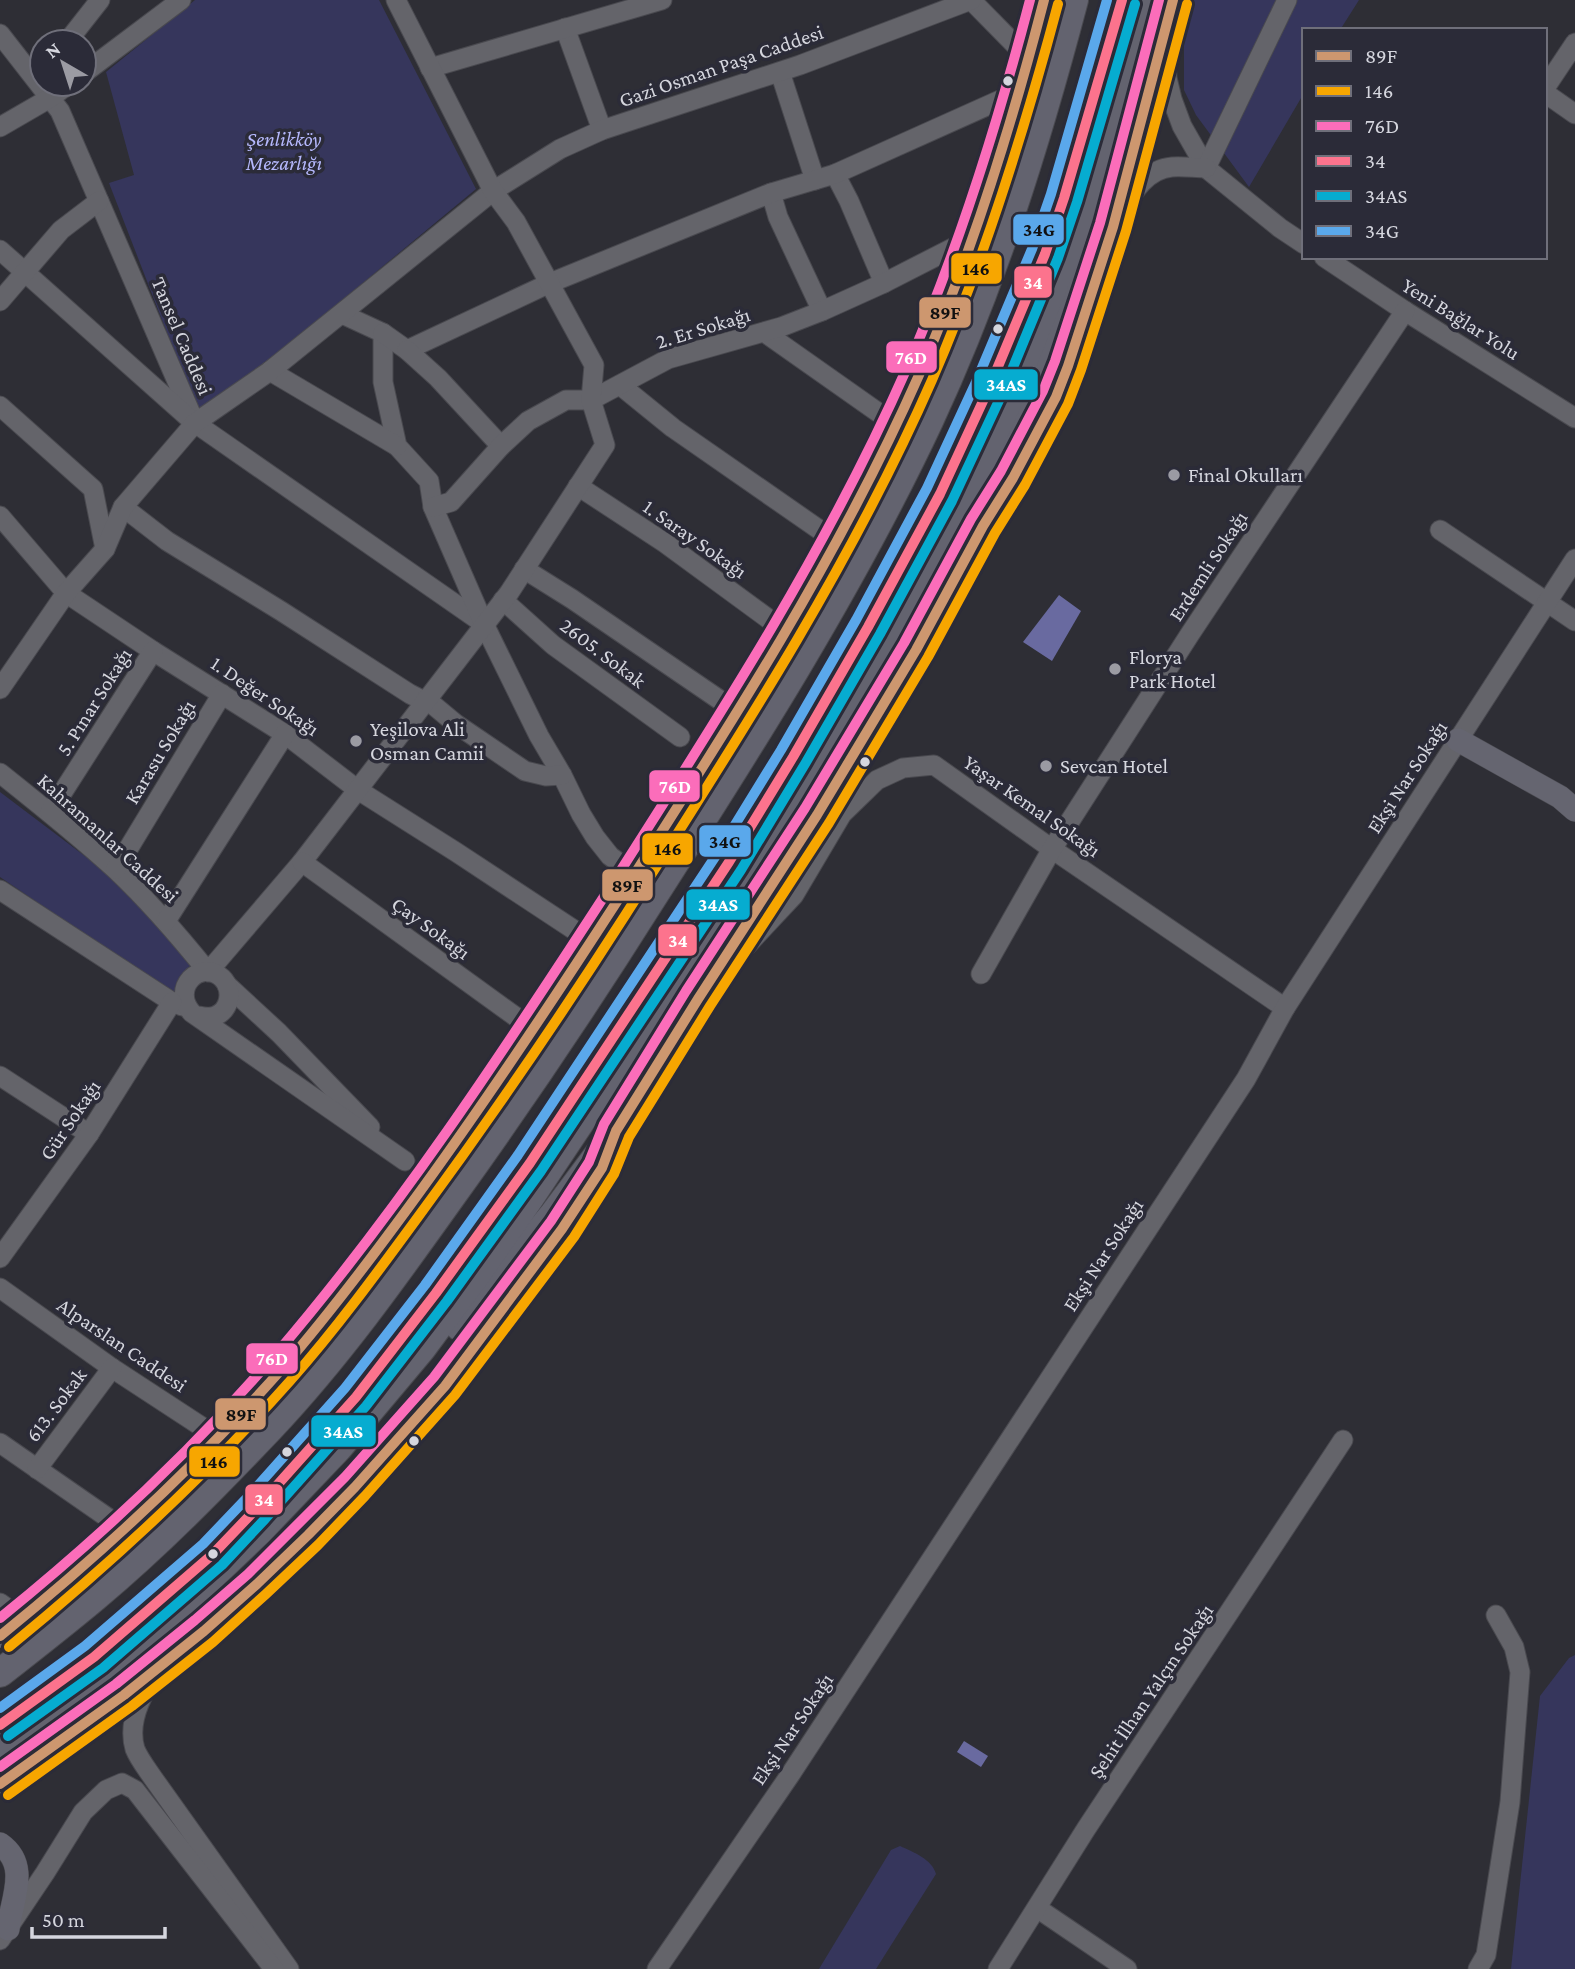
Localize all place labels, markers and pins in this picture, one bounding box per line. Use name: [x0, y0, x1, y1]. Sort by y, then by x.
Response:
unlabelled marker: [1001, 74, 1015, 88]
unlabelled marker: [991, 322, 1005, 336]
place label: Final Okulları: [1188, 463, 1304, 487]
marker: Final Okulları: [1166, 467, 1182, 483]
place label: Florya Park Hotel: [1129, 645, 1216, 693]
marker: Florya Park Hotel: [1107, 661, 1123, 677]
place label: Yeşilova Ali Osman Camii: [370, 717, 485, 765]
marker: Yeşilova Ali Osman Camii: [348, 733, 364, 749]
place label: Sevcan Hotel: [1060, 754, 1168, 778]
unlabelled marker: [858, 755, 872, 769]
marker: Sevcan Hotel: [1038, 758, 1054, 774]
unlabelled marker: [407, 1434, 421, 1448]
unlabelled marker: [280, 1445, 294, 1459]
unlabelled marker: [206, 1547, 220, 1561]

